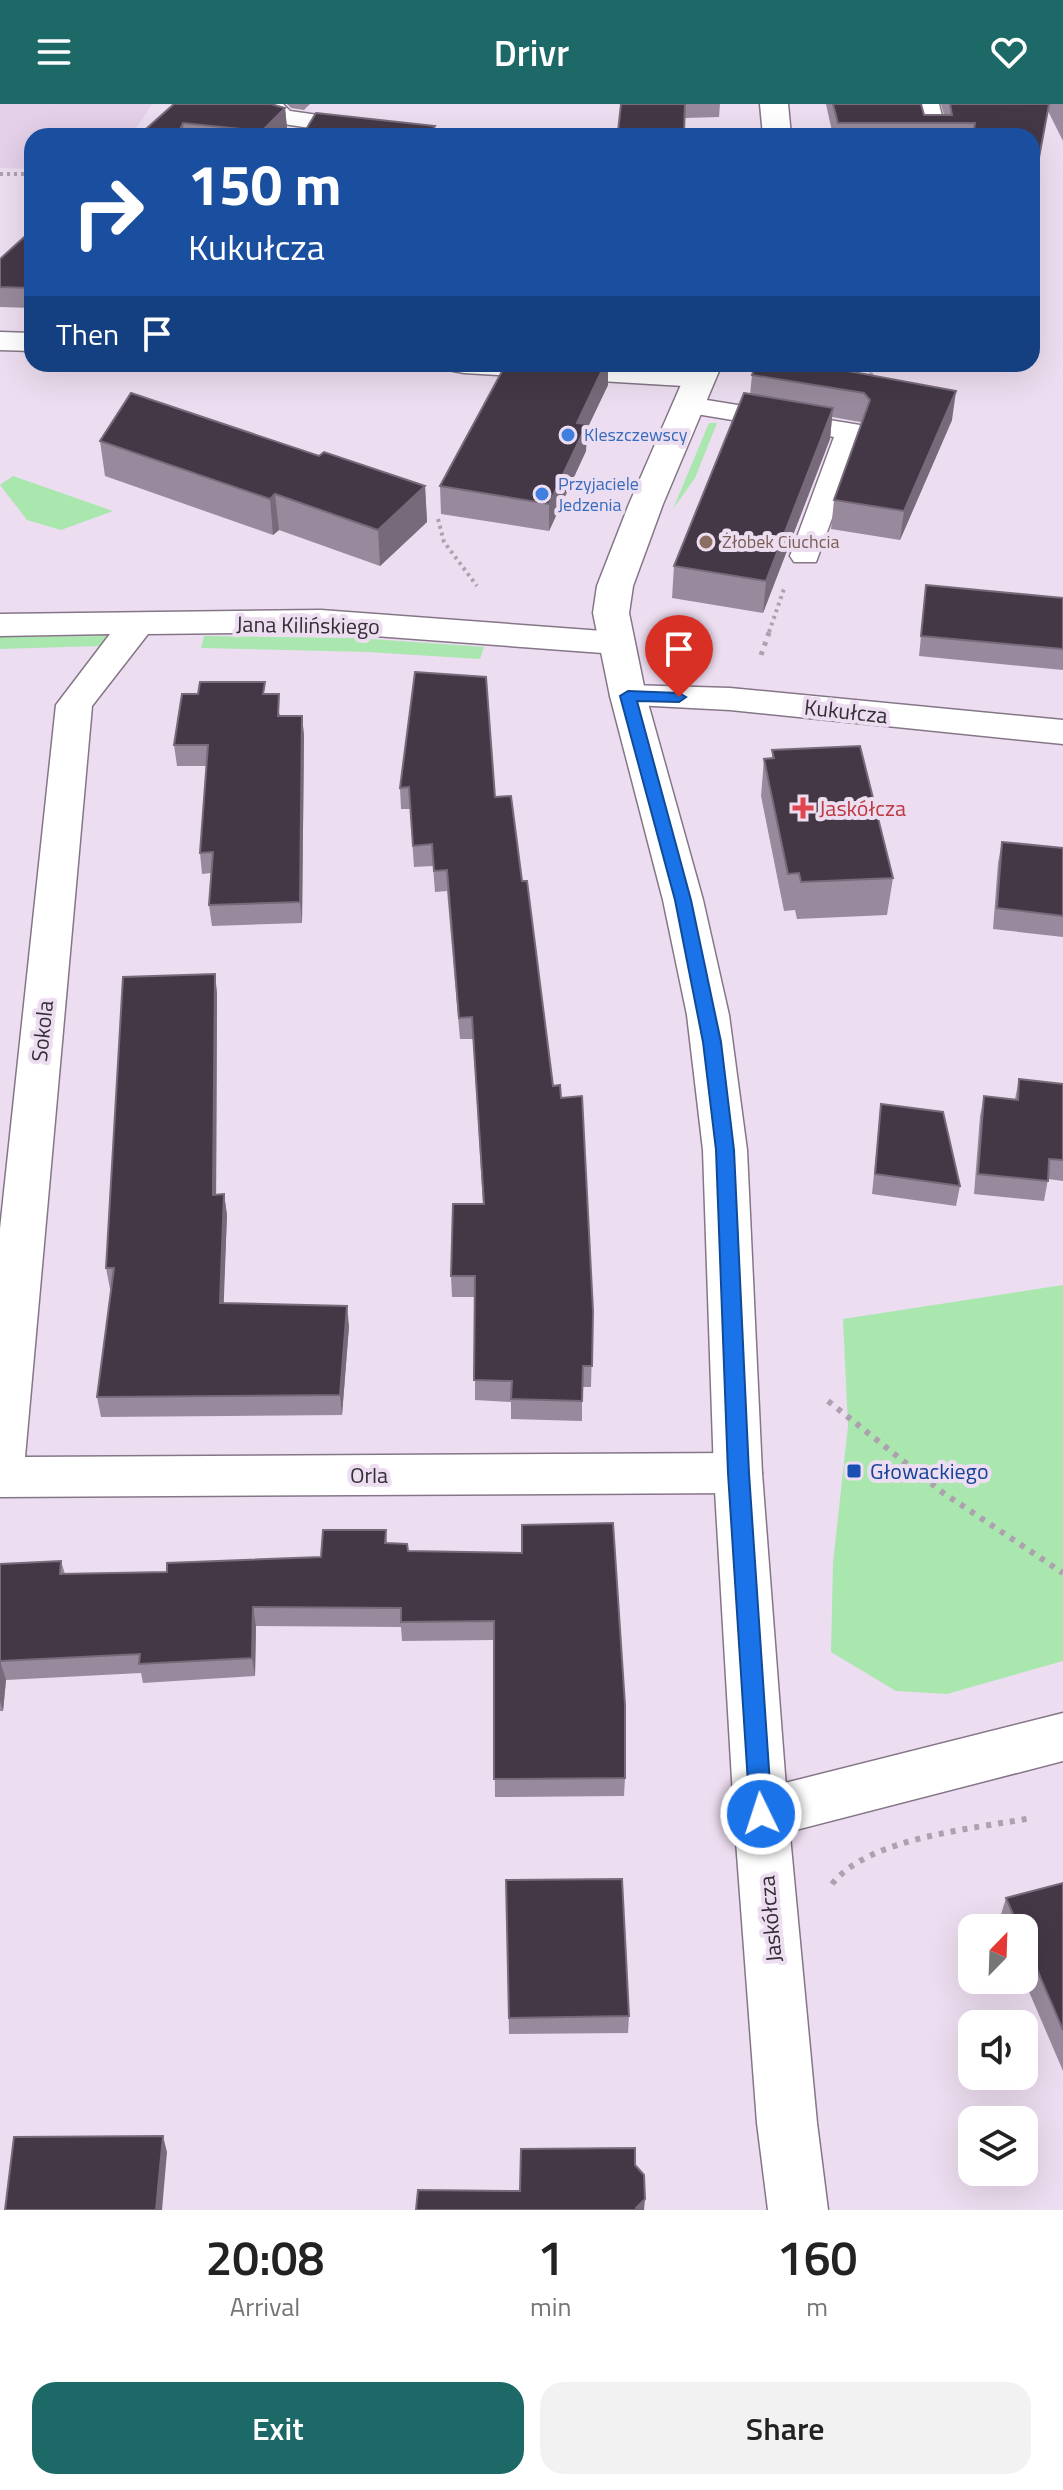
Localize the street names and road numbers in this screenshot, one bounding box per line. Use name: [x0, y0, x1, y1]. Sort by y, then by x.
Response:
street label: Jana Kilińskiego: [236, 607, 380, 643]
street label: Kukułcza: [803, 690, 889, 732]
street label: Sokola: [22, 999, 62, 1063]
street label: Orla: [350, 1458, 388, 1492]
street label: Jaskółcza: [749, 1874, 791, 1964]

